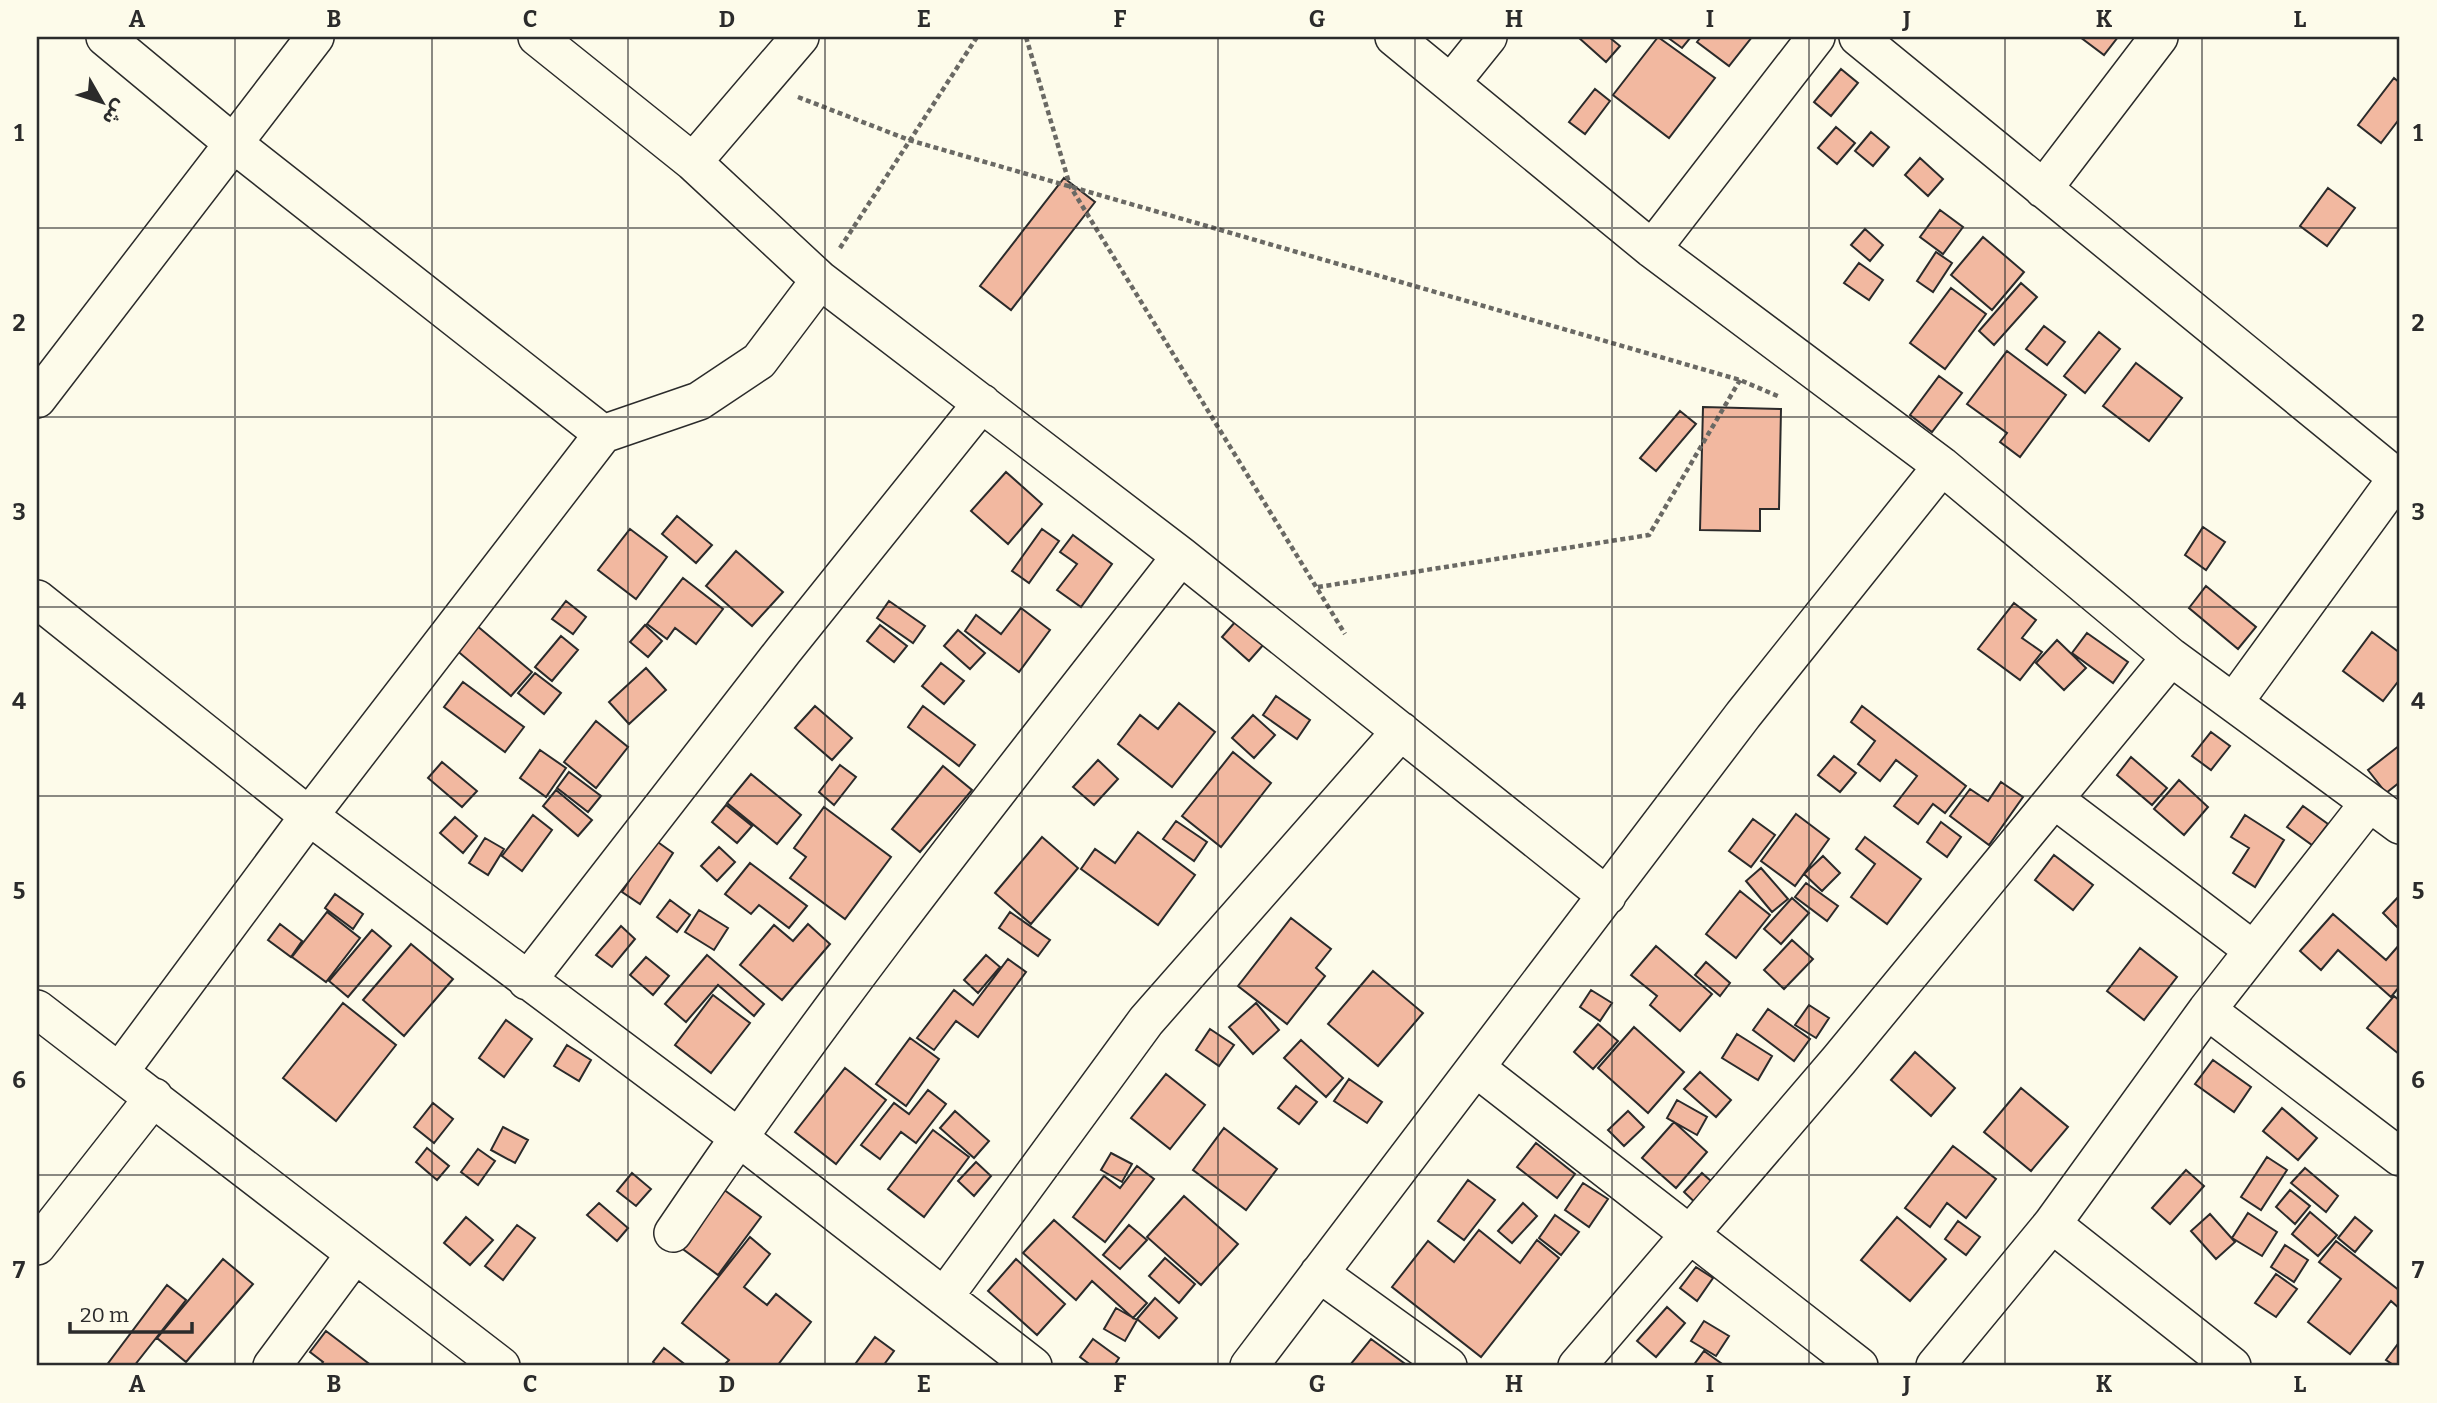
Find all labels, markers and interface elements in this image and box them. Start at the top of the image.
text: A [129,5,146,33]
text: B [327,5,341,33]
text: C [523,5,537,33]
text: D [719,5,735,33]
text: E [917,5,931,33]
text: F [1114,5,1127,33]
text: G [1309,5,1326,33]
text: H [1505,5,1523,33]
text: I [1706,5,1714,33]
text: J [1901,5,1911,33]
text: K [2096,5,2113,33]
text: L [2294,5,2307,33]
north arrow [66,66,136,136]
text: ش [98,95,132,130]
text: 1 [14,119,24,147]
text: 1 [2413,119,2423,147]
text: 2 [13,309,26,337]
text: 2 [2412,309,2425,337]
text: 3 [12,498,26,526]
text: 3 [2411,498,2425,526]
text: 4 [12,687,26,715]
text: 4 [2411,687,2425,715]
text: 5 [13,877,25,905]
text: 5 [2412,877,2424,905]
text: 6 [12,1066,26,1094]
text: 6 [2411,1066,2425,1094]
text: 7 [13,1256,26,1284]
text: 7 [2412,1256,2425,1284]
scale bar [70,1291,192,1335]
text: 20 m [80,1302,129,1328]
text: A [129,1370,146,1398]
text: B [327,1370,341,1398]
text: C [523,1370,537,1398]
text: D [719,1370,735,1398]
text: E [917,1370,931,1398]
text: F [1114,1370,1127,1398]
text: G [1309,1370,1326,1398]
text: H [1505,1370,1523,1398]
text: I [1706,1370,1714,1398]
text: J [1901,1370,1911,1398]
text: K [2096,1370,2113,1398]
text: L [2294,1370,2307,1398]

